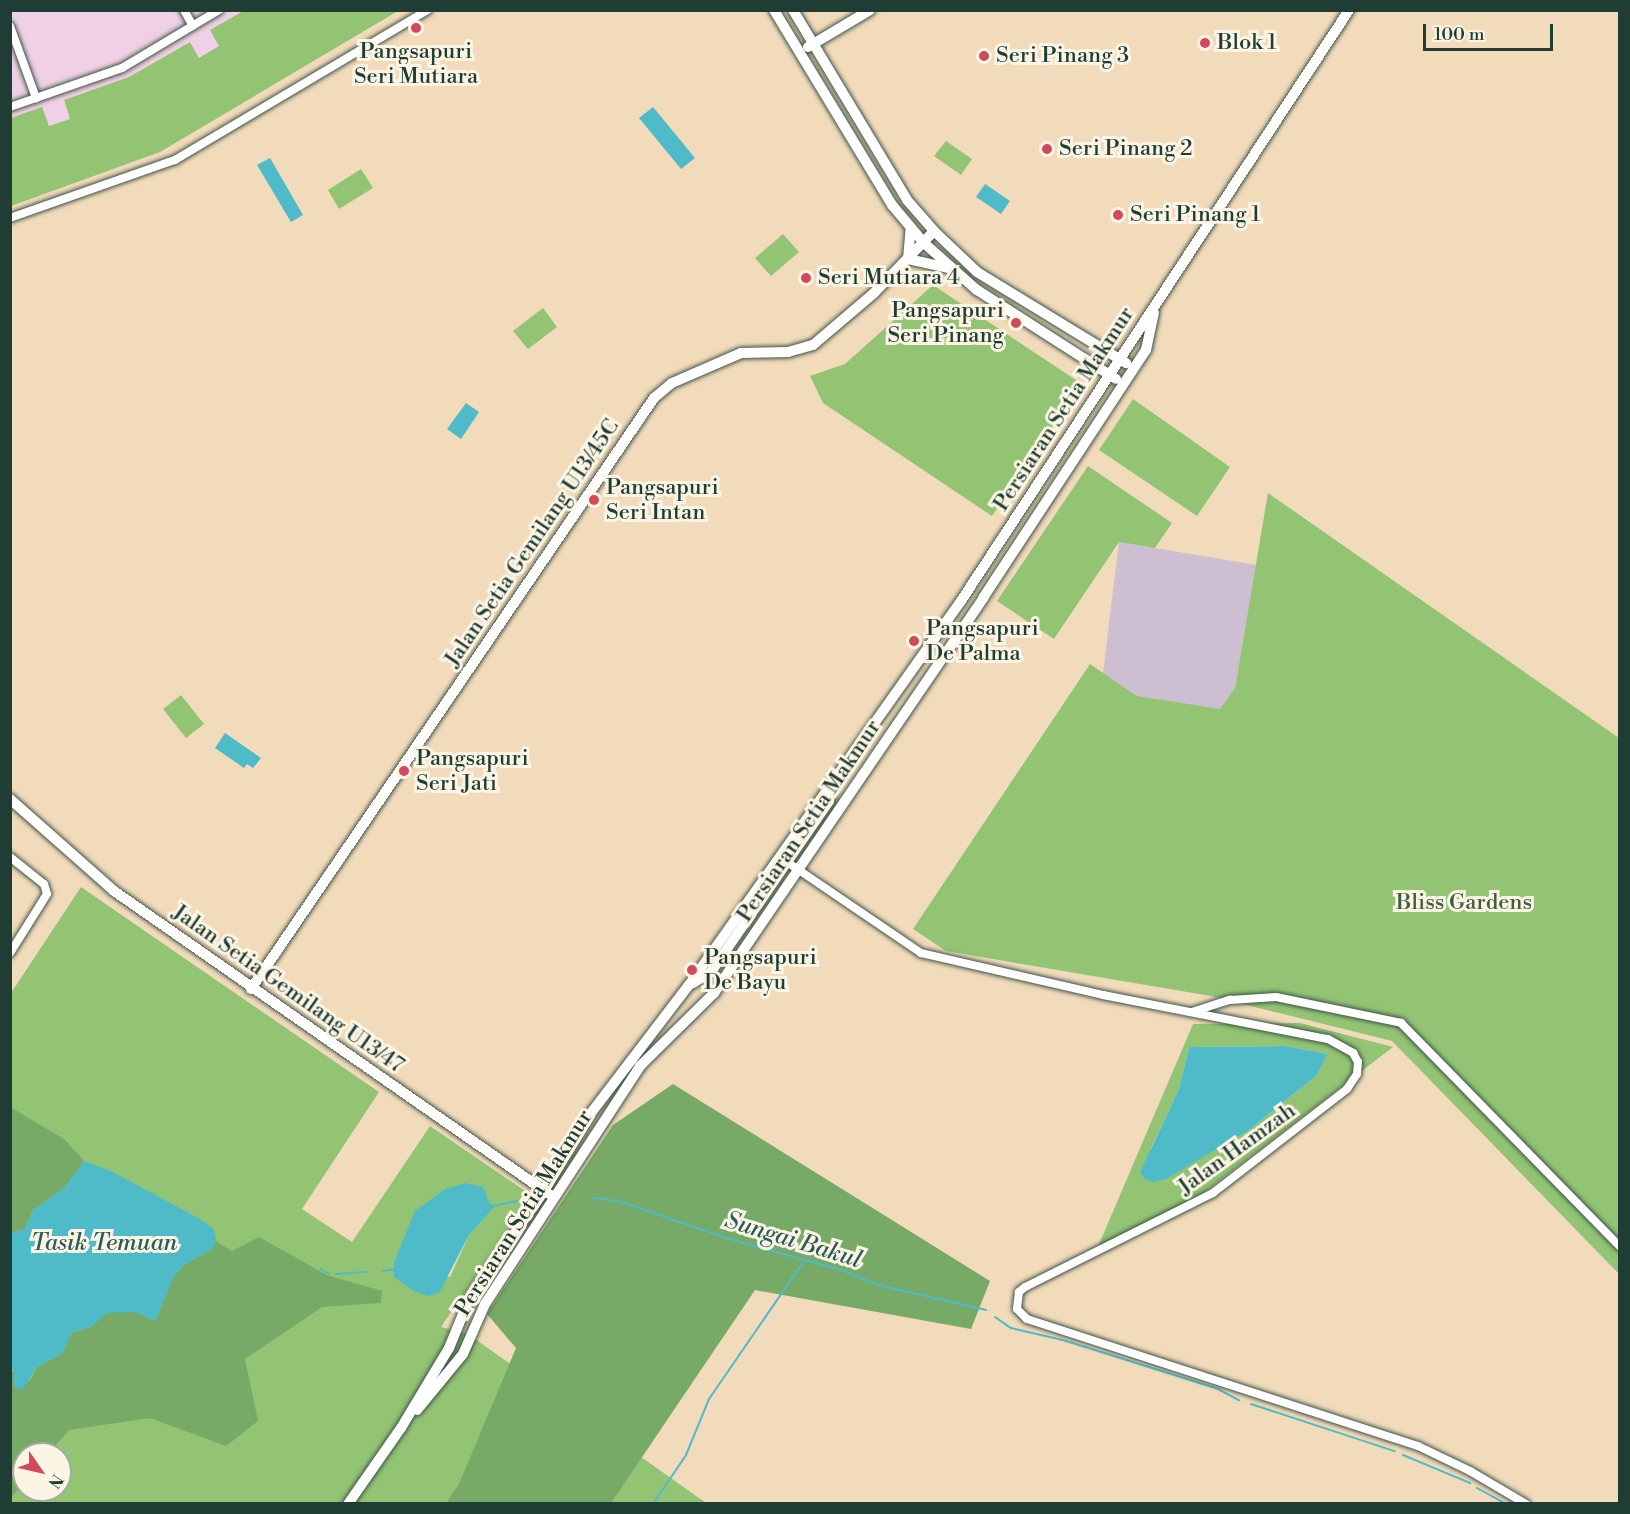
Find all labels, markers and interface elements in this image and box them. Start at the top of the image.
scale bar [1426,12,1556,50]
marker: Pangsapuri Seri Mutiara [409,21,423,35]
text: 100 m [1434,23,1485,46]
place label: Blok 1 [1217,30,1277,56]
marker: Blok 1 [1198,36,1212,50]
place label: Pangsapuri Seri Mutiara [354,38,478,90]
place label: Seri Pinang 3 [996,43,1129,69]
marker: Seri Pinang 3 [977,49,991,63]
place label: Seri Pinang 2 [1059,136,1193,162]
marker: Seri Pinang 2 [1040,142,1054,156]
place label: Seri Pinang 1 [1130,202,1261,228]
marker: Seri Pinang 1 [1111,208,1125,222]
place label: Seri Mutiara 4 [818,265,960,291]
marker: Seri Mutiara 4 [799,271,813,285]
place label: Pangsapuri Seri Pinang [887,297,1004,348]
street label: Persiaran Setia Makmur [988,302,1140,516]
marker: Pangsapuri Seri Pinang [1009,316,1023,330]
street label: Jalan Setia Gemilang U13/45C [439,414,625,672]
place label: Pangsapuri Seri Intan [606,474,719,526]
marker: Pangsapuri Seri Intan [587,493,601,507]
place label: Pangsapuri De Palma [926,615,1039,666]
marker: Pangsapuri De Palma [907,634,921,648]
street label: Persiaran Setia Makmur [731,715,887,927]
place label: Pangsapuri Seri Jati [416,745,529,796]
marker: Pangsapuri Seri Jati [397,764,411,778]
park label: Bliss Gardens [1396,890,1532,916]
street label: Jalan Setia Gemilang U13/47 [167,899,409,1079]
place label: Pangsapuri De Bayu [704,944,817,996]
marker: Pangsapuri De Bayu [685,963,699,977]
street label: Jalan Hamzah [1173,1098,1301,1200]
street label: Persiaran Setia Makmur [450,1105,598,1321]
water label: Sungai Bakul [721,1207,865,1275]
water label: Tasik Temuan [31,1230,177,1258]
north arrow [12,1442,72,1502]
text: N [43,1470,67,1492]

